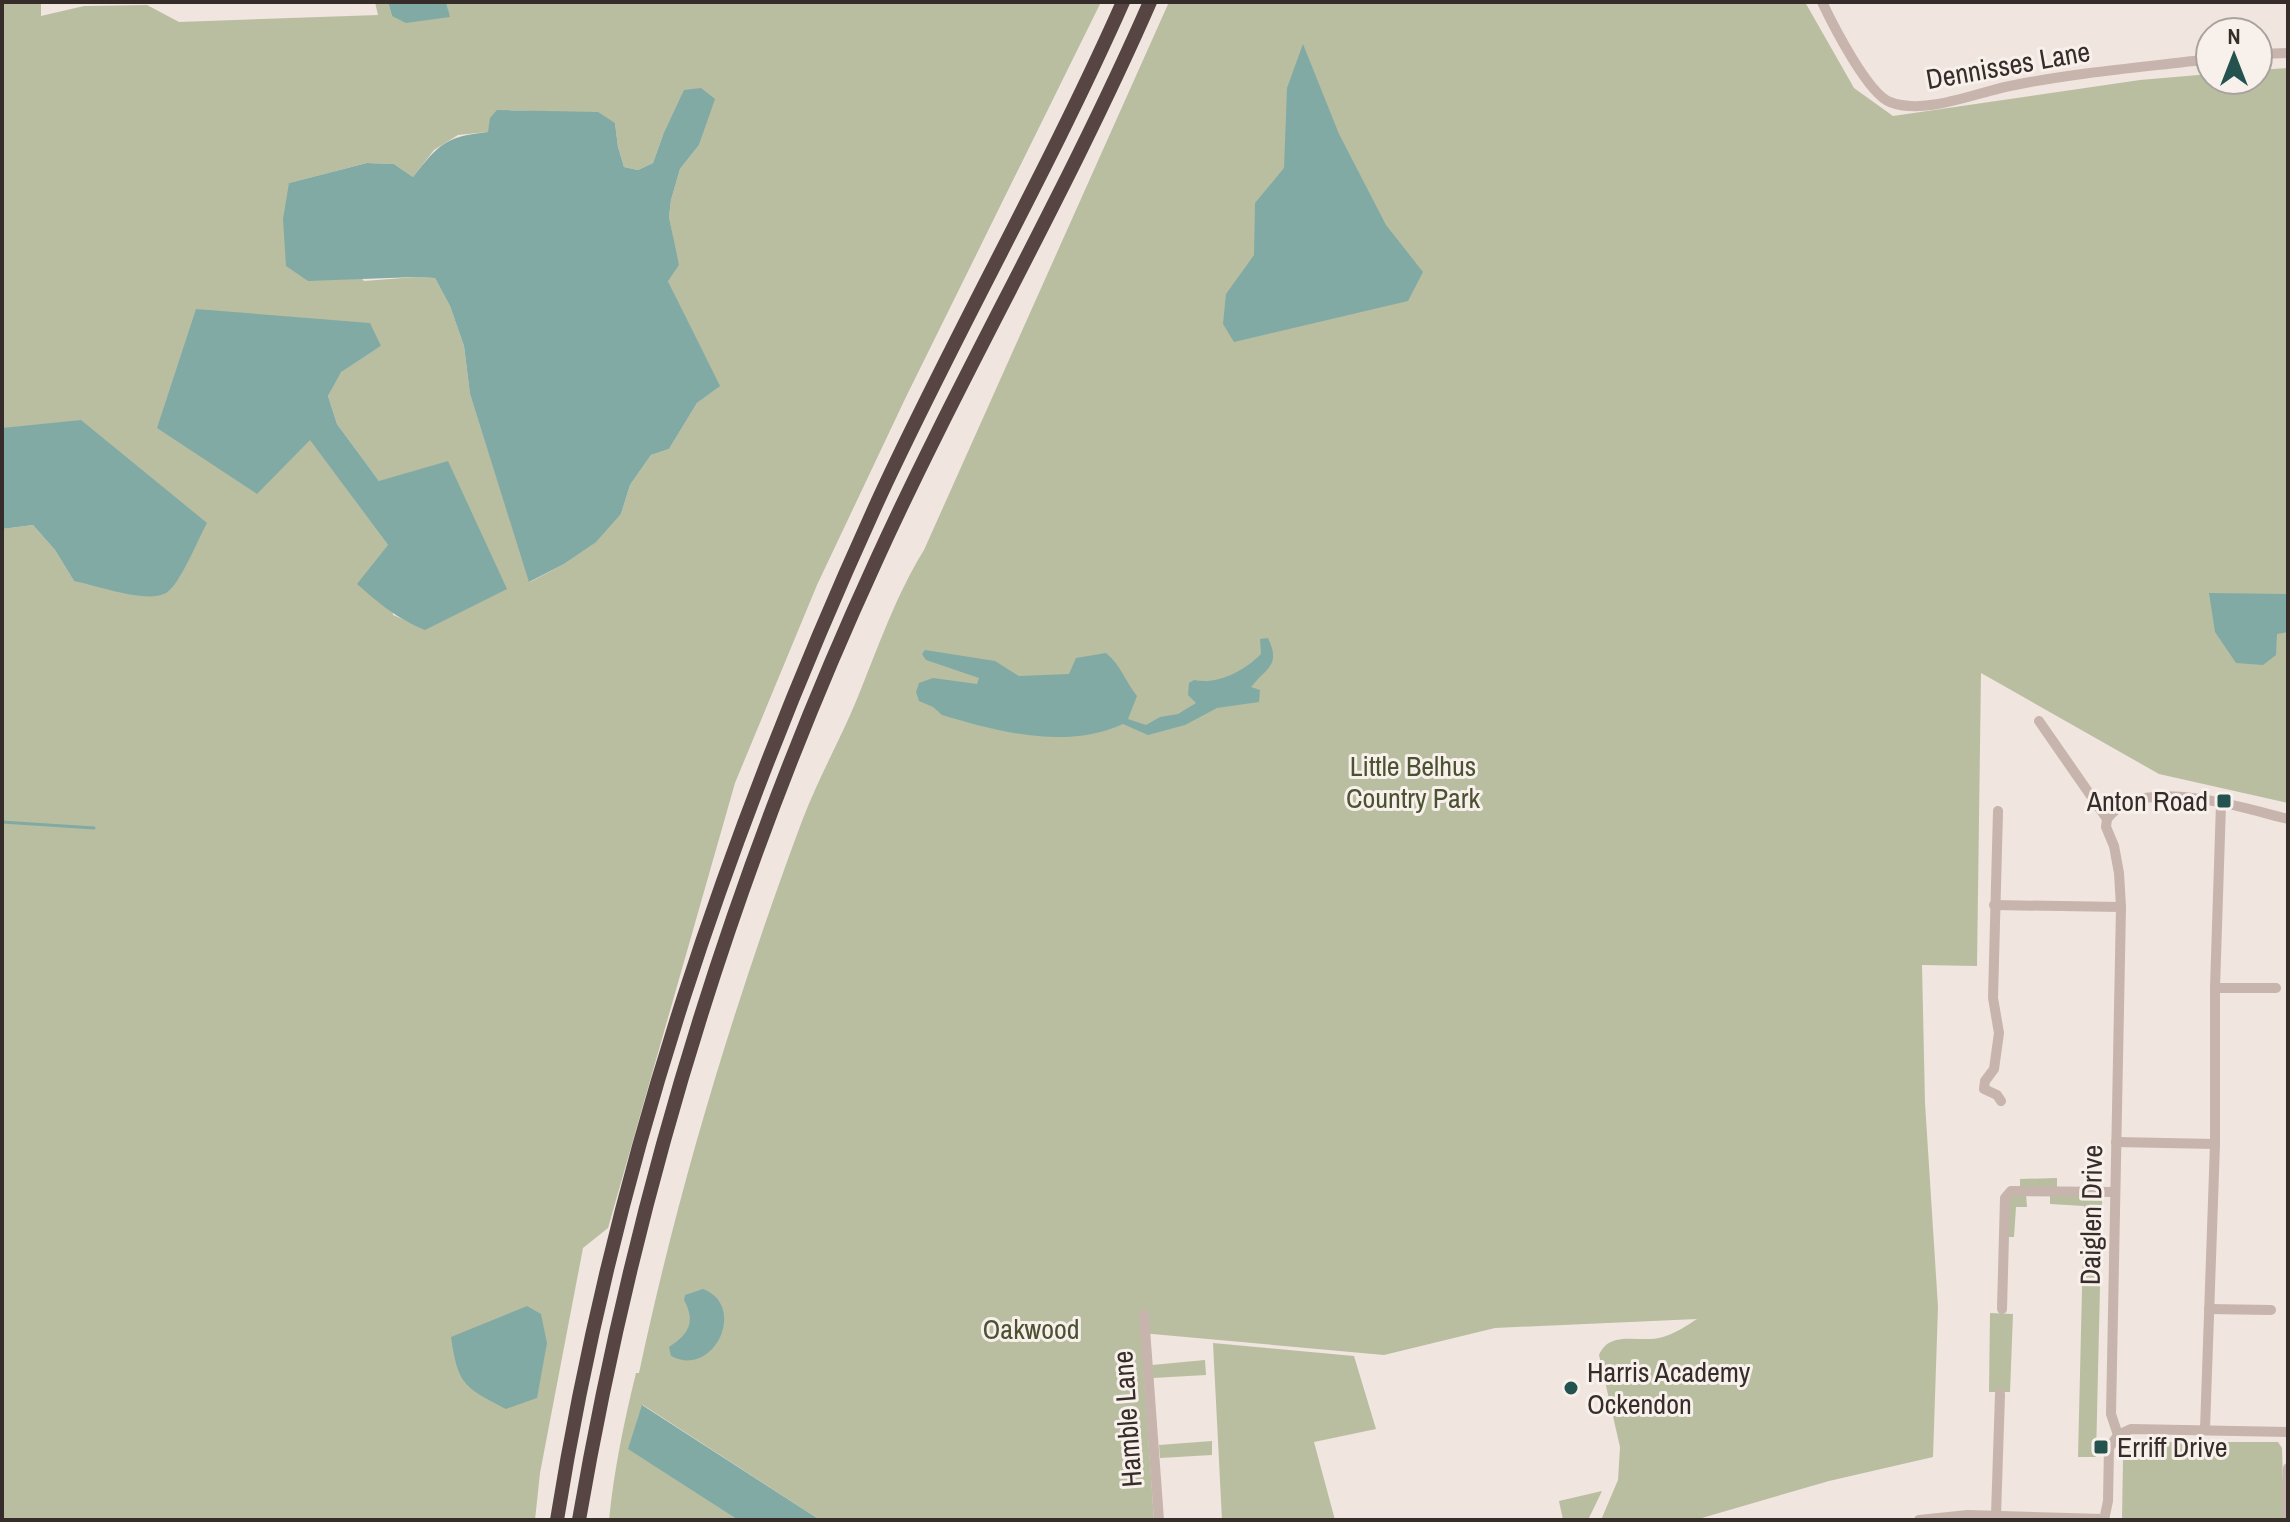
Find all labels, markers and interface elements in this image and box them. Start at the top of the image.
north arrow [2194,16,2274,96]
text: N [2227,21,2241,51]
street label: Dennisses Lane [1923,32,2093,98]
park label: Little Belhus Country Park [1346,747,1481,817]
place label: Anton Road [2086,782,2208,820]
marker: Anton Road [2215,792,2233,810]
street label: Daiglen Drive [2071,1144,2111,1286]
park label: Oakwood [983,1310,1080,1348]
street label: Hamble Lane [1103,1350,1151,1488]
place label: Harris Academy Ockendon [1587,1353,1751,1423]
marker: Harris Academy Ockendon [1562,1379,1580,1397]
place label: Erriff Drive [2117,1428,2228,1466]
marker: Erriff Drive [2092,1438,2110,1456]

